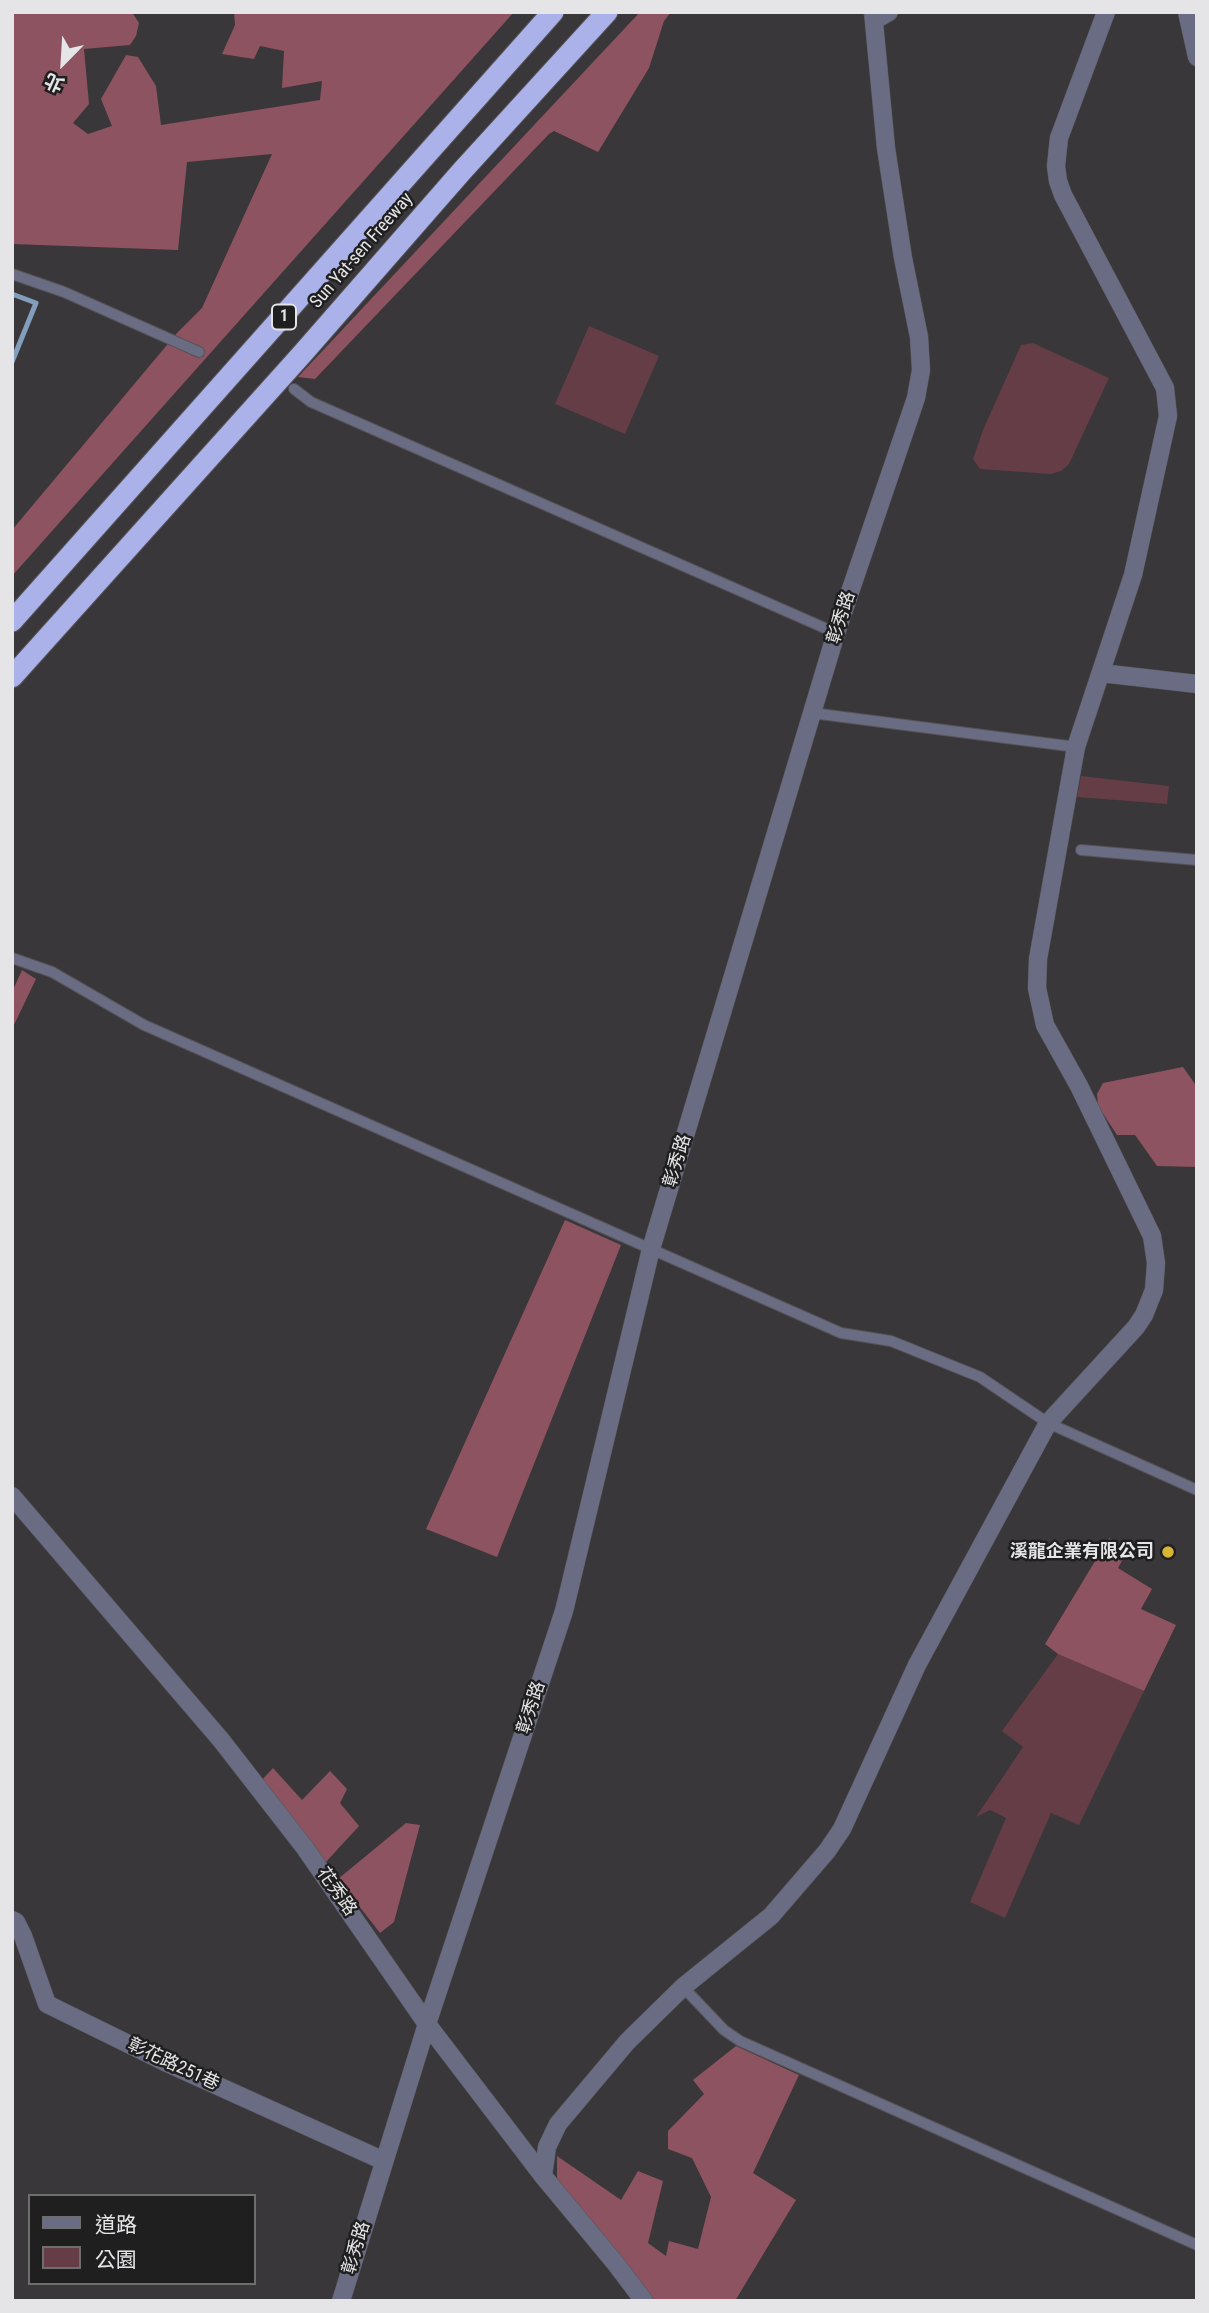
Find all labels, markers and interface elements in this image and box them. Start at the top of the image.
north arrow [28,28,98,98]
text: 北 [41,68,68,97]
street label: Sun Yat-sen Freeway [306,189,418,313]
road number: 1 [272,304,296,330]
street label: 彰秀路 [823,589,861,647]
street label: 彰秀路 [660,1132,696,1190]
place label: 溪龍企業有限公司 [1010,1541,1154,1563]
marker: 溪龍企業有限公司 [1160,1544,1176,1560]
street label: 彰秀路 [513,1679,551,1737]
street label: 花秀路 [312,1864,360,1920]
street label: 彰花路251巷 [124,2034,222,2096]
legend [28,2194,256,2285]
text: 道路 [95,2213,137,2237]
street label: 彰秀路 [339,2219,375,2277]
text: 公園 [95,2248,137,2272]

